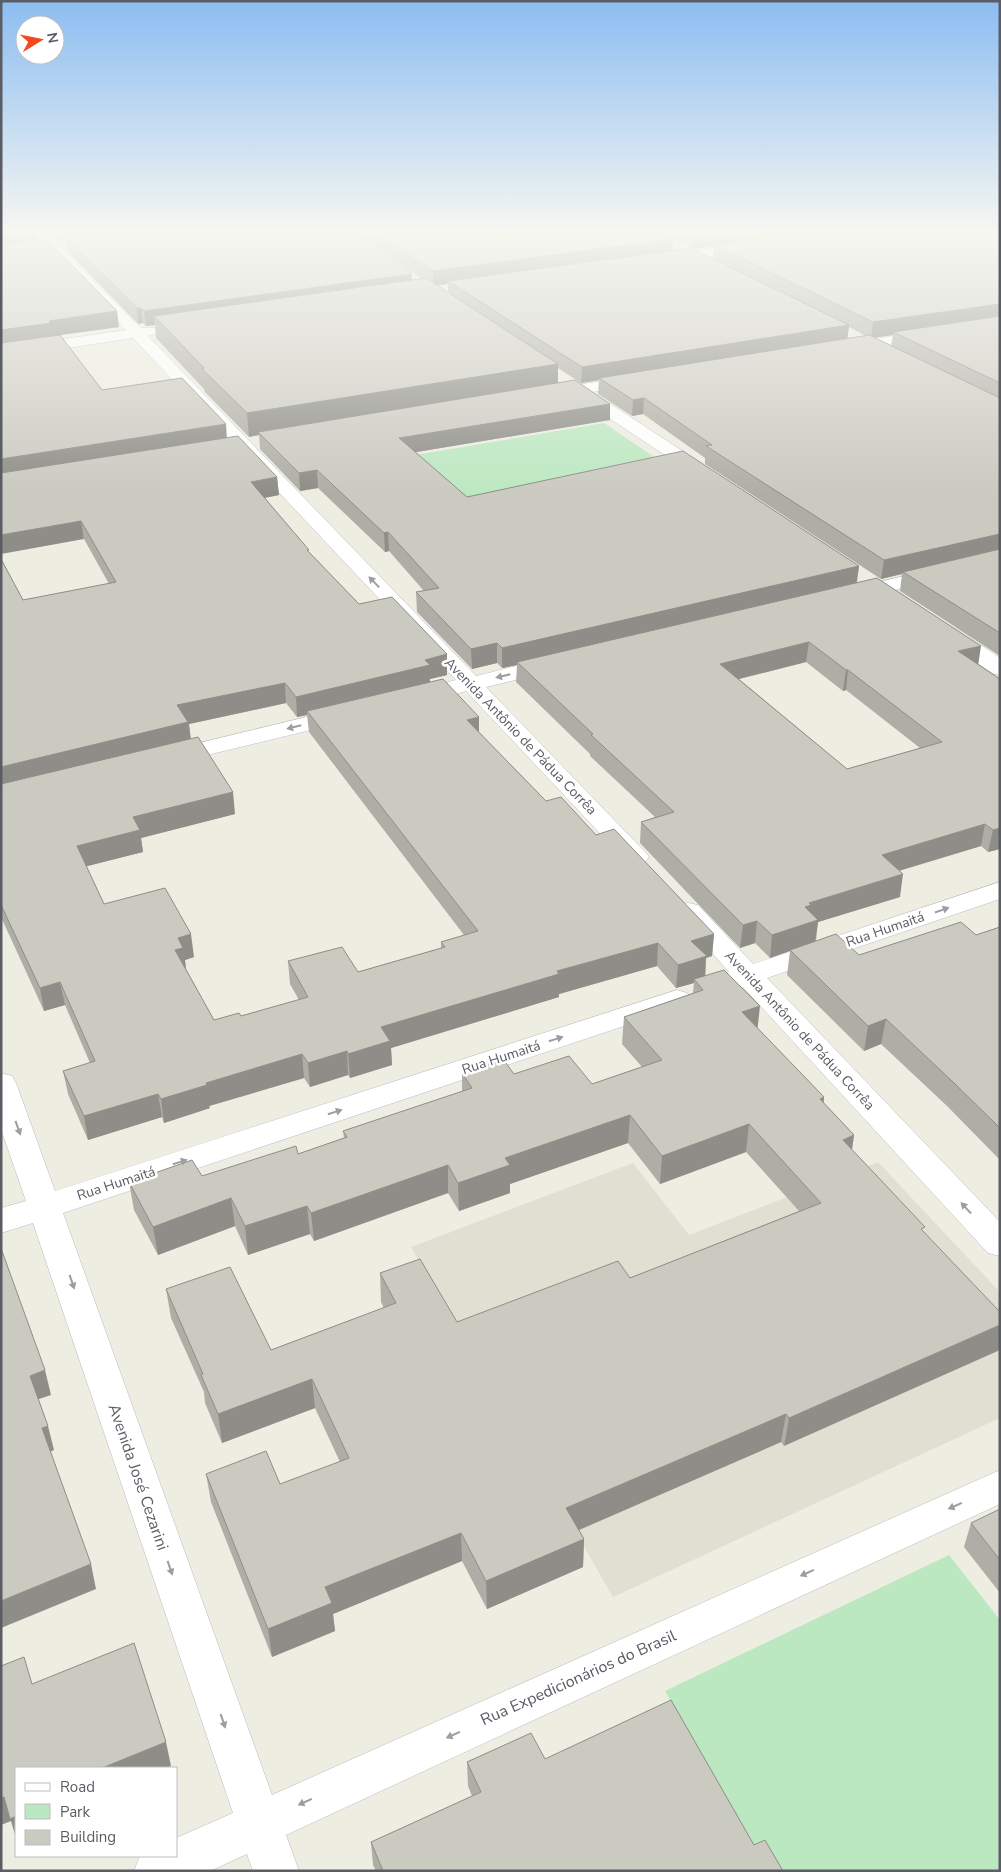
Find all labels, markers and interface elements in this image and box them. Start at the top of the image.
north arrow [15,15,65,65]
text: N [42,31,63,45]
one-way arrow [368,576,380,588]
street label: Avenida Antônio de Pádua Corrêa [440,654,601,819]
one-way arrow [495,672,510,680]
one-way arrow [287,723,302,731]
one-way arrow [935,906,950,914]
street label: Rua Humaitá [843,907,927,952]
street label: Avenida Antônio de Pádua Corrêa [720,946,879,1114]
one-way arrow [548,1035,563,1042]
street label: Rua Humaitá [459,1036,543,1079]
one-way arrow [328,1107,343,1115]
one-way arrow [15,1121,22,1136]
one-way arrow [173,1158,188,1166]
street label: Rua Humaitá [74,1162,158,1205]
one-way arrow [960,1203,972,1215]
one-way arrow [68,1274,76,1289]
street label: Avenida José Cezarini [103,1401,173,1554]
one-way arrow [948,1502,962,1510]
one-way arrow [166,1561,174,1576]
one-way arrow [800,1569,815,1577]
street label: Rua Expedicionários do Brasil [477,1625,680,1731]
one-way arrow [220,1714,227,1729]
one-way arrow [445,1730,460,1739]
legend [15,1767,178,1857]
text: Road [60,1777,95,1797]
one-way arrow [298,1798,312,1806]
text: Park [60,1802,90,1822]
text: Building [60,1827,116,1847]

